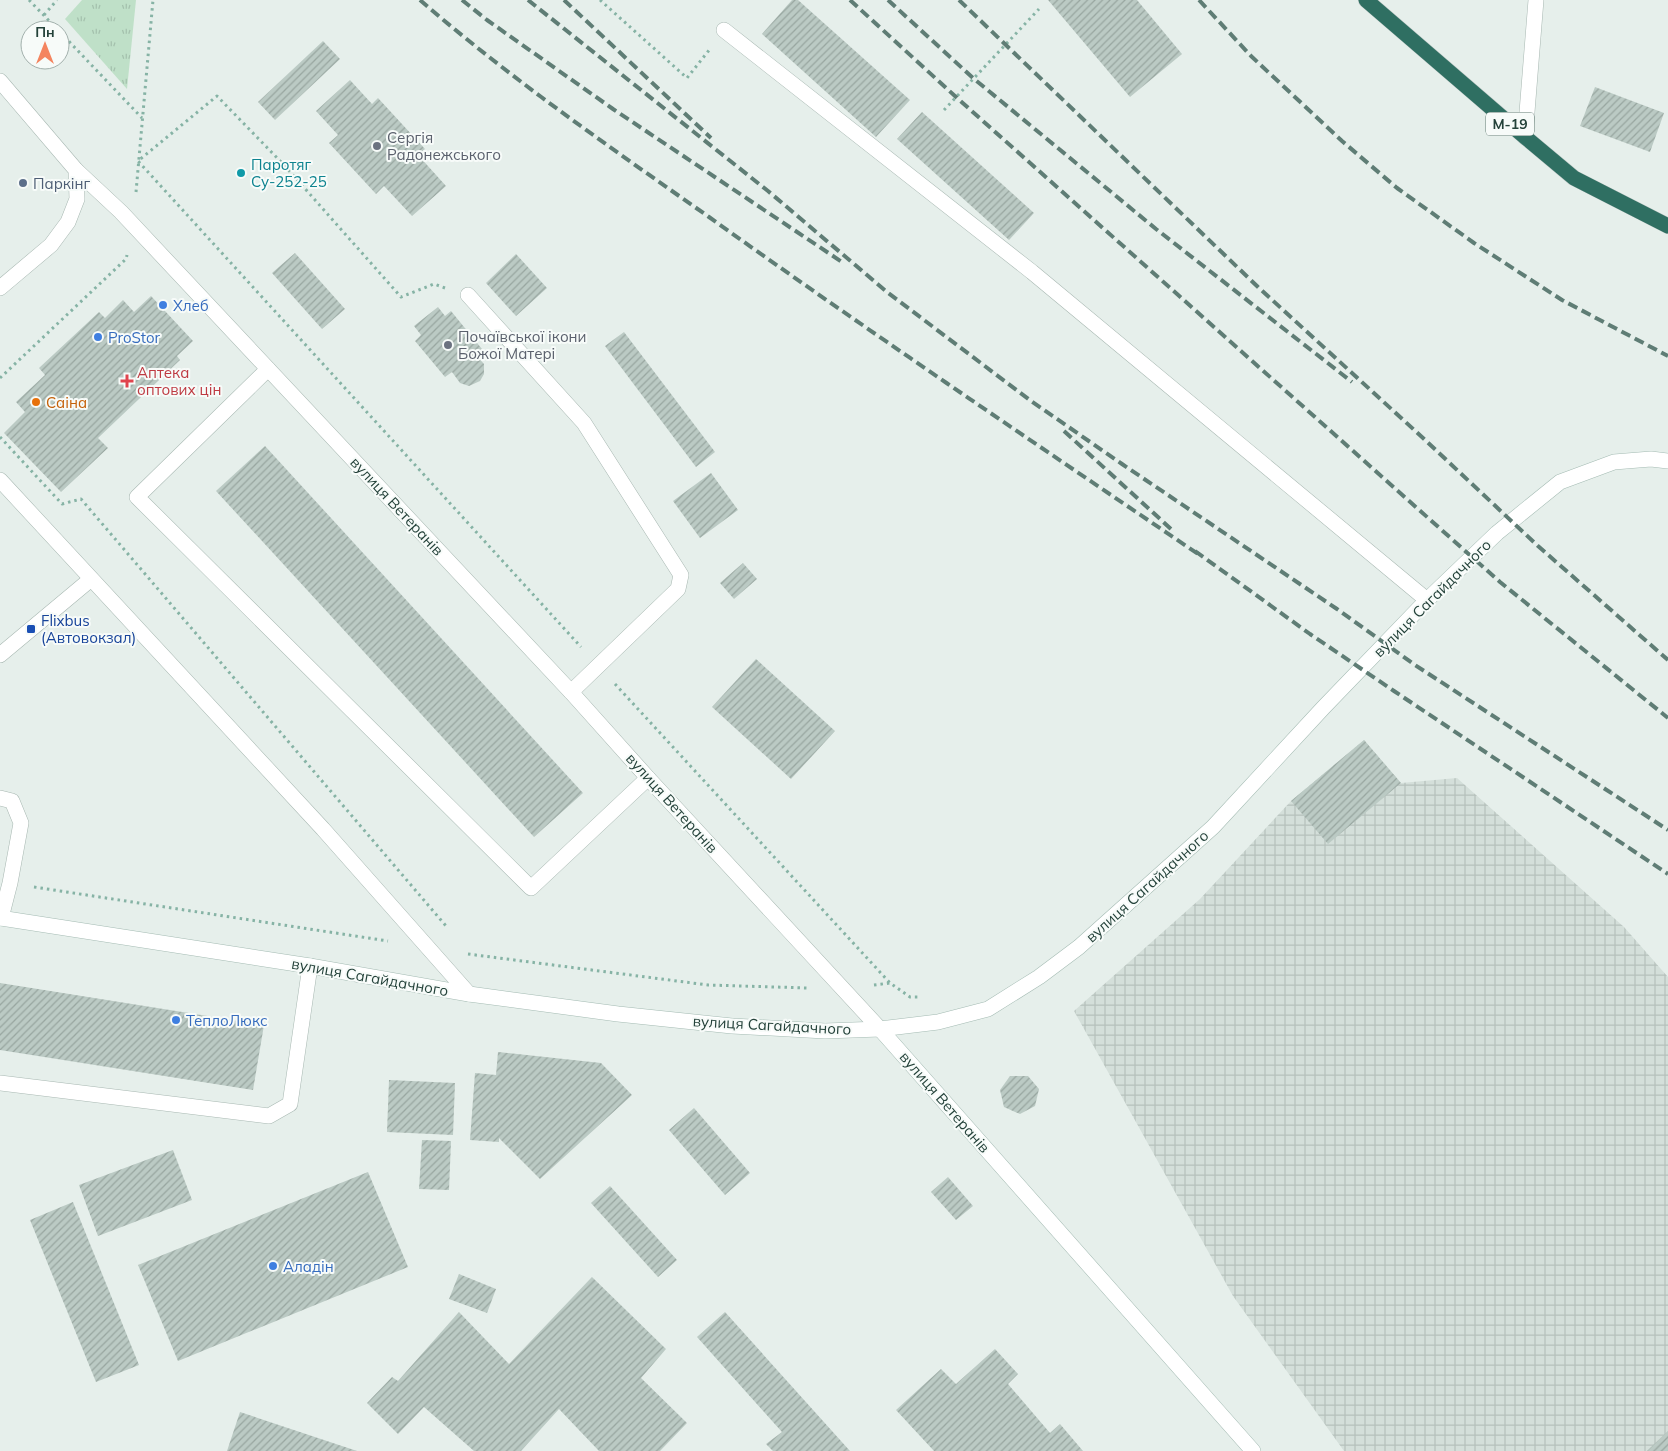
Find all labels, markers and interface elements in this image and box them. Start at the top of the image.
north arrow [20,20,70,70]
text: Пн [35,23,55,41]
road number: М-19 [1486,112,1534,136]
place label: Сергія Радонежського [387,128,501,164]
marker: Сергія Радонежського [371,140,383,152]
place label: Паротяг Су-252-25 [251,155,327,191]
marker: Паротяг Су-252-25 [235,167,247,179]
place label: Паркінг [33,174,91,193]
marker: Паркінг [17,177,29,189]
place label: Хлеб [173,296,209,315]
marker: Хлеб [157,299,169,311]
place label: Почаївської ікони Божої Матері [458,327,587,363]
place label: ProStor [108,328,161,347]
marker: ProStor [92,331,104,343]
marker: Почаївської ікони Божої Матері [442,339,454,351]
place label: Аптека оптових цін [137,363,221,399]
marker: Аптека оптових цін [121,375,133,387]
place label: Саіна [46,393,87,412]
marker: Саіна [30,396,42,408]
street label: вулиця Ветеранів [346,453,448,559]
street label: вулиця Сагайдачного [1369,535,1495,661]
place label: Flixbus (Автовокзал) [41,611,136,647]
marker: Flixbus (Автовокзал) [25,623,37,635]
street label: вулиця Ветеранів [622,749,722,857]
street label: вулиця Сагайдачного [1082,826,1212,946]
street label: вулиця Сагайдачного [290,954,450,1000]
place label: ТеплоЛюкс [186,1011,268,1030]
street label: вулиця Сагайдачного [692,1011,852,1039]
marker: ТеплоЛюкс [170,1014,182,1026]
street label: вулиця Ветеранів [896,1047,994,1157]
place label: Аладін [283,1257,334,1276]
marker: Аладін [267,1260,279,1272]

